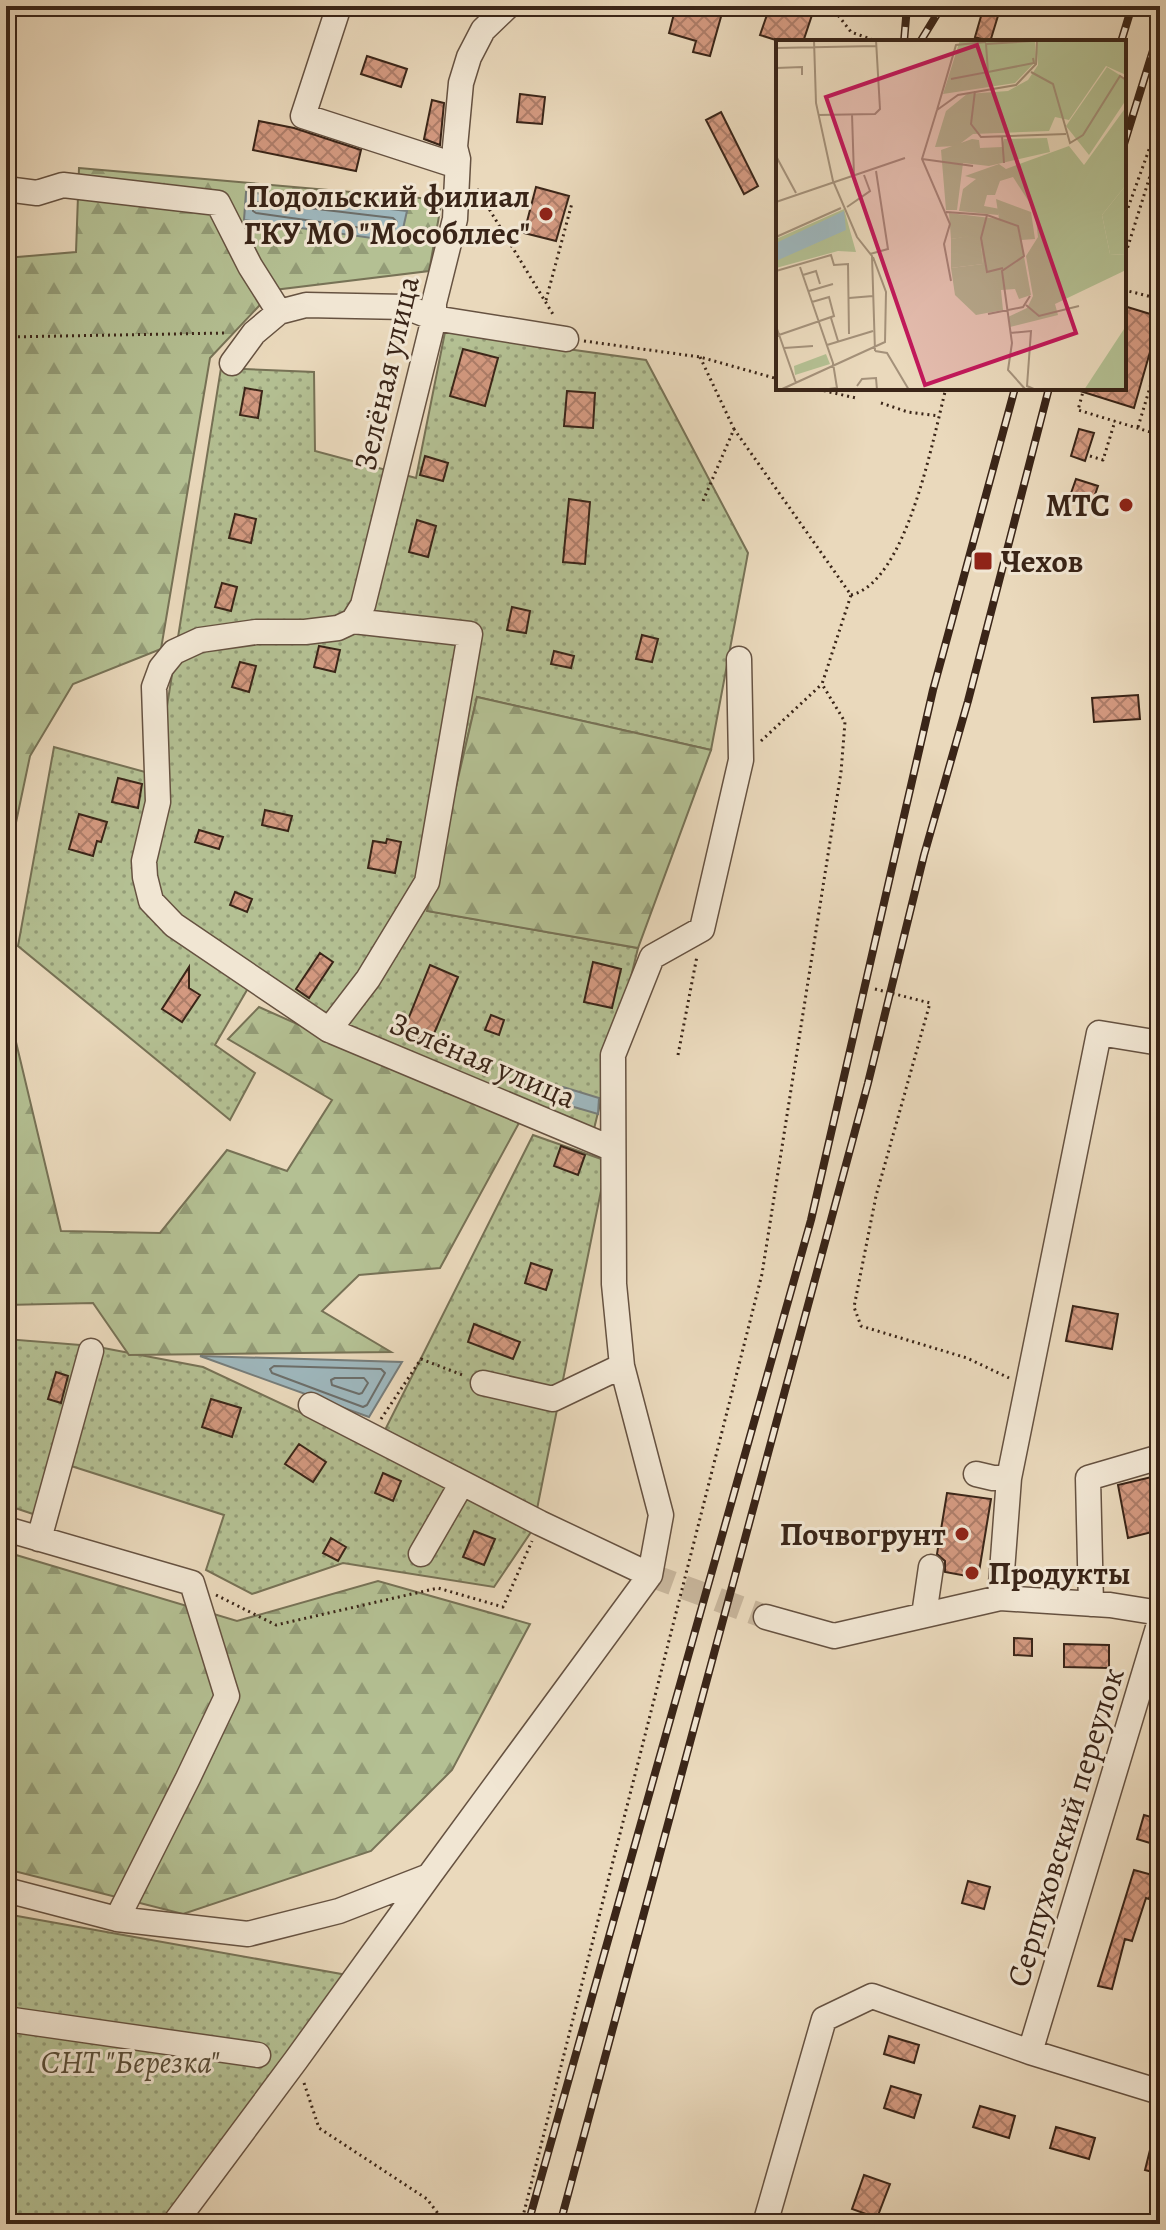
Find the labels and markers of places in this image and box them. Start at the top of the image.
place label: Подольский филиал ГКУ МО "Мособллес" [243,174,530,255]
marker: Подольский филиал ГКУ МО "Мособллес" [537,205,555,223]
place label: МТС [1046,483,1110,527]
marker: МТС [1117,496,1135,514]
place label: Чехов [1001,539,1083,583]
marker: Чехов [972,550,994,572]
place label: Почвогрунт [780,1512,946,1556]
marker: Почвогрунт [953,1525,971,1543]
place label: Продукты [988,1551,1131,1595]
marker: Продукты [963,1564,981,1582]

